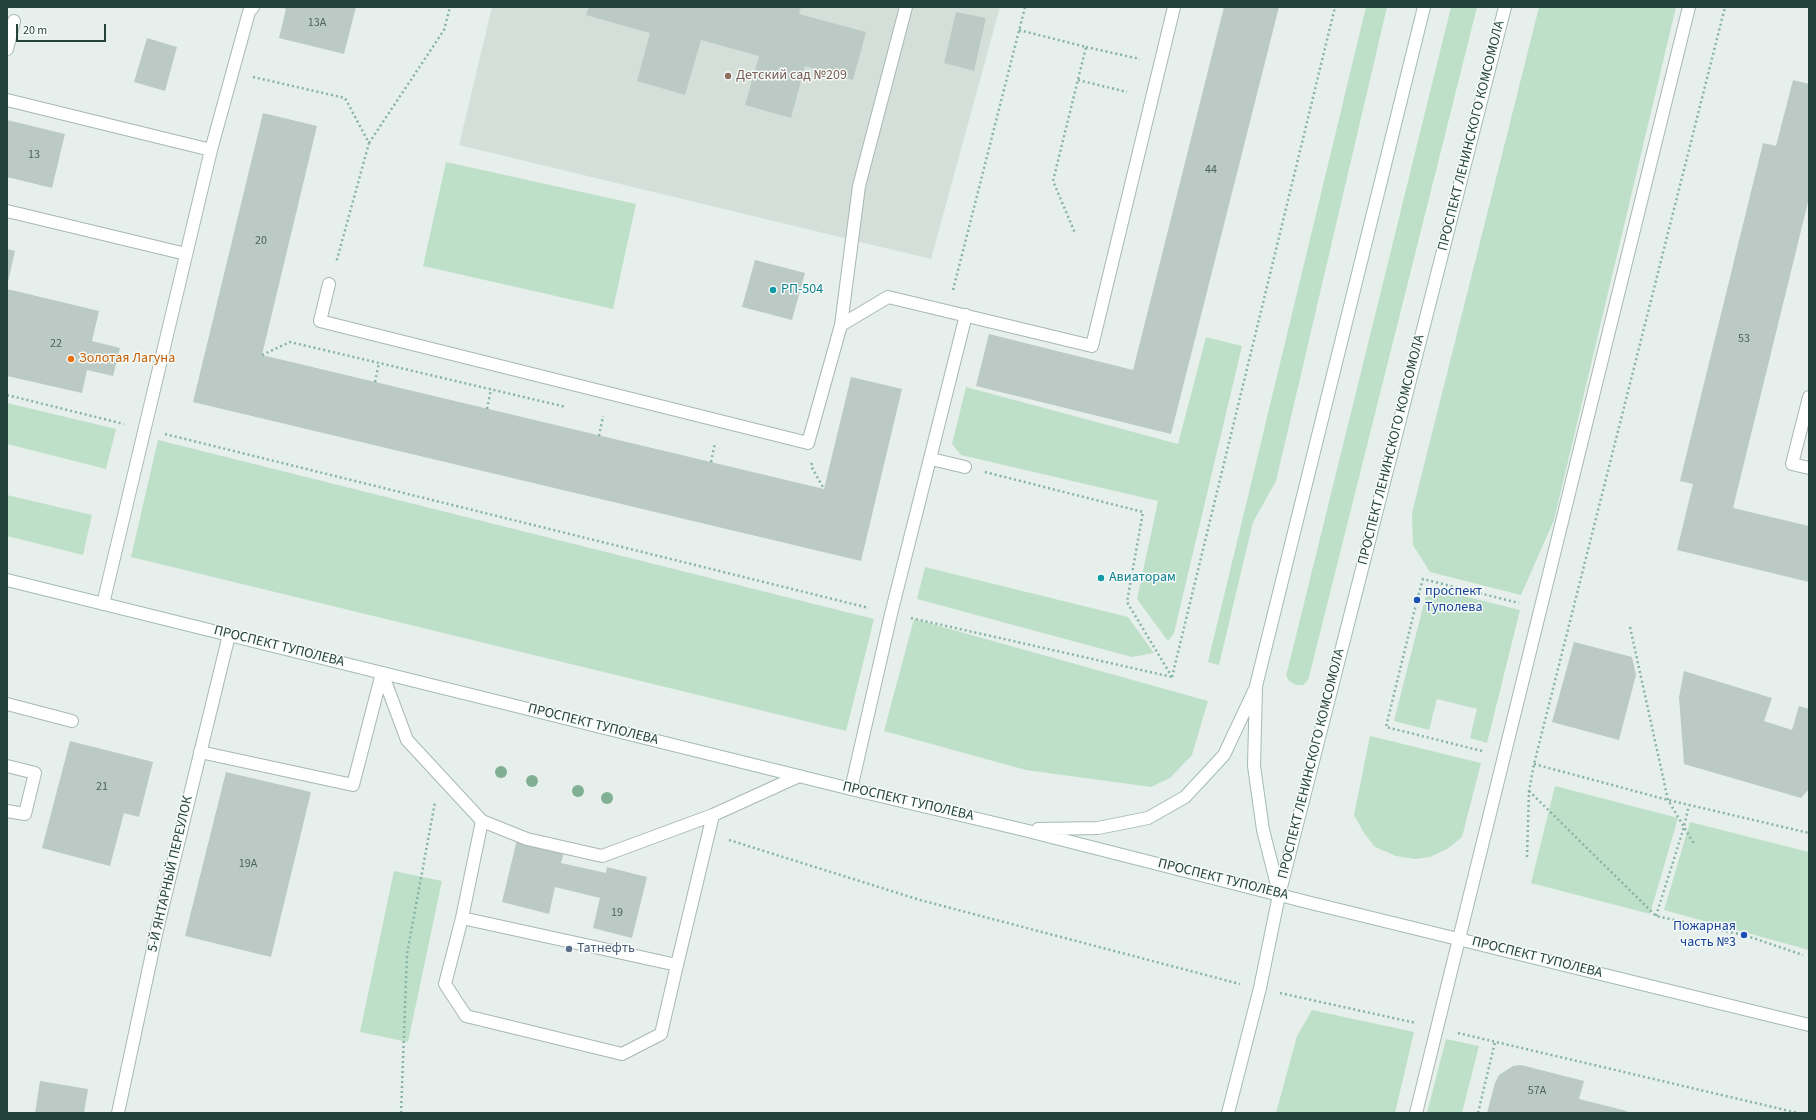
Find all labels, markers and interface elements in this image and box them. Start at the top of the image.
scale bar [18,16,108,42]
house number: 13А [308,16,326,30]
street label: ПРОСПЕКТ ЛЕНИНСКОГО КОМСОМОЛА [1435,19,1509,253]
text: 20 m [23,22,47,39]
place label: Детский сад №209 [736,68,847,84]
marker: Детский сад №209 [723,71,733,81]
house number: 13 [28,148,40,162]
house number: 44 [1205,163,1217,177]
house number: 20 [255,234,267,248]
place label: РП-504 [781,282,823,298]
marker: РП-504 [768,285,778,295]
house number: 53 [1738,332,1750,346]
street label: ПРОСПЕКТ ЛЕНИНСКОГО КОМСОМОЛА [1355,333,1429,567]
house number: 22 [50,337,62,351]
place label: Золотая Лагуна [79,351,175,367]
marker: Золотая Лагуна [66,354,76,364]
place label: Авиаторам [1109,570,1176,586]
marker: Авиаторам [1096,573,1106,583]
place label: проспект Туполева [1425,584,1482,616]
marker: проспект Туполева [1412,595,1422,605]
street label: ПРОСПЕКТ ТУПОЛЕВА [212,623,346,671]
street label: ПРОСПЕКТ ЛЕНИНСКОГО КОМСОМОЛА [1275,647,1349,881]
street label: ПРОСПЕКТ ТУПОЛЕВА [526,701,660,749]
street label: ПРОСПЕКТ ТУПОЛЕВА [841,779,975,825]
house number: 21 [96,780,108,794]
street label: 5-Й ЯНТАРНЫЙ ПЕРЕУЛОК [145,794,197,954]
street label: ПРОСПЕКТ ТУПОЛЕВА [1156,856,1290,904]
house number: 19А [239,857,257,871]
house number: 19 [611,906,623,920]
place label: Пожарная часть №3 [1673,919,1736,952]
marker: Пожарная часть №3 [1739,930,1749,940]
street label: ПРОСПЕКТ ТУПОЛЕВА [1470,934,1604,982]
place label: Татнефть [577,941,635,957]
marker: Татнефть [564,944,574,954]
house number: 57А [1528,1084,1546,1098]

